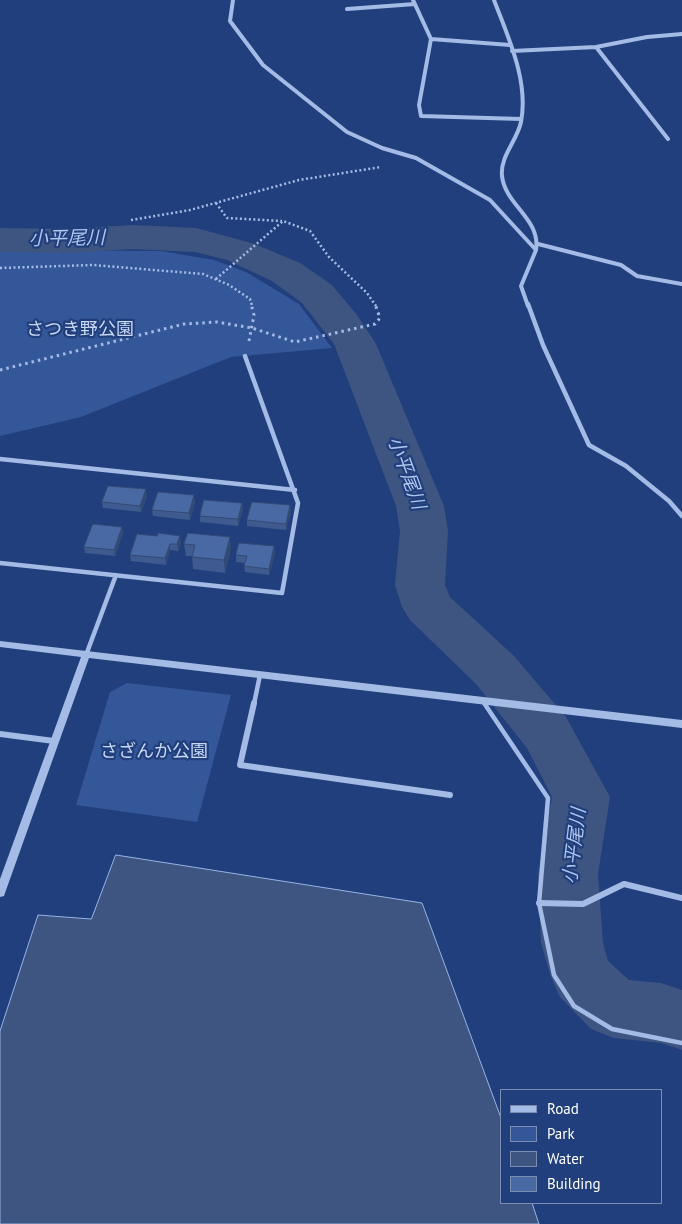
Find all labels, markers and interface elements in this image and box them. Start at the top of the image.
water label: 小平尾川 [29,227,105,251]
park label: さつき野公園 [26,319,134,341]
water label: 小平尾川 [382,433,430,513]
park label: さざんか公園 [100,741,208,763]
water label: 小平尾川 [559,807,591,885]
legend [500,1089,662,1204]
text: Road [547,1099,579,1118]
text: Park [547,1124,575,1143]
text: Water [547,1149,584,1168]
text: Building [547,1174,601,1193]

